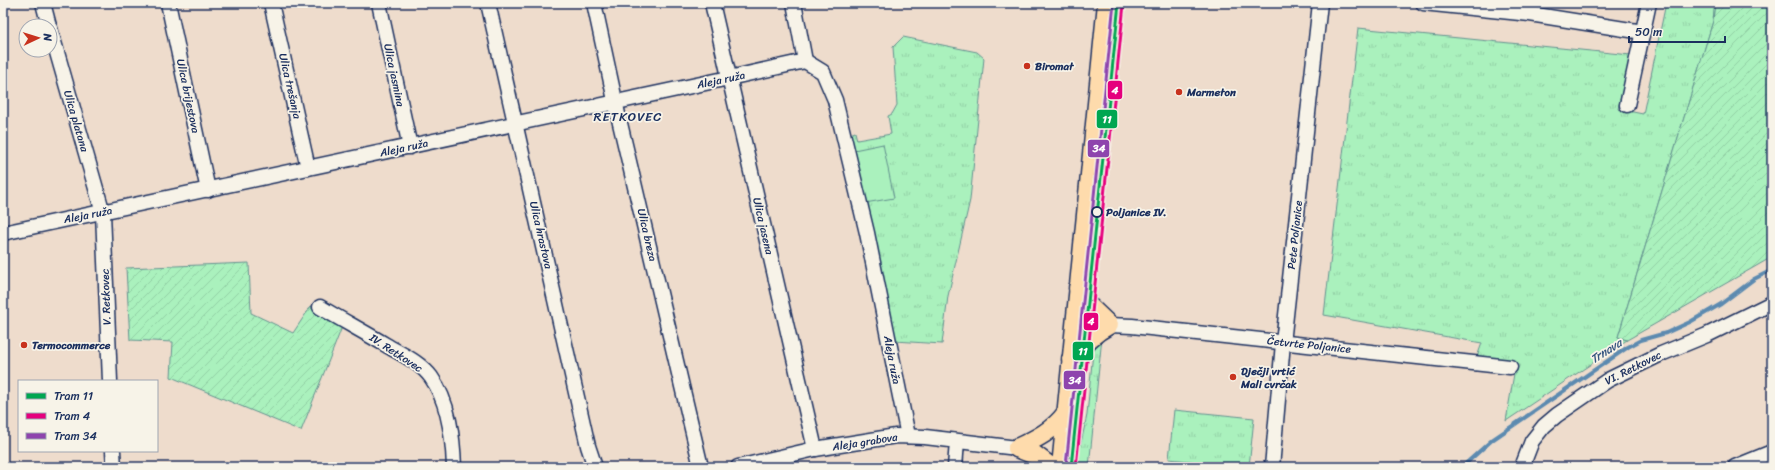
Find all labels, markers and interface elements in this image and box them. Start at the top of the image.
north arrow [18,18,58,58]
scale bar [1629,18,1725,44]
text: 50 m [1635,21,1662,43]
text: N [38,32,57,42]
street label: Ulica jasmina [378,42,410,109]
street label: Ulica trešanja [273,51,307,121]
street label: Ulica brijestova [171,57,205,135]
place label: Biromat [1035,57,1075,76]
marker: Biromat [1022,61,1032,71]
street label: Aleja ruža [694,66,747,95]
line badge: 4 [1107,80,1123,100]
text: 4 [1111,81,1119,100]
place label: Marmeton [1186,83,1236,102]
marker: Marmeton [1174,87,1184,97]
street label: Ulica platana [58,88,94,155]
district label: RETKOVEC [594,105,662,128]
line badge: 11 [1096,109,1118,129]
text: 11 [1102,110,1112,129]
street label: Aleja ruža [377,134,430,163]
line badge: 34 [1087,139,1110,158]
text: 34 [1092,139,1106,158]
street label: Ulica jasena [747,195,779,257]
street label: Ulica hrastova [524,199,558,271]
street label: Pete Poljanice [1282,199,1308,270]
street label: Aleja ruža [61,201,114,229]
place label: Poljanice IV. [1106,203,1167,222]
marker: Poljanice IV. [1091,206,1103,218]
street label: Ulica breza [632,207,662,264]
street label: V. Retkovec [96,268,116,325]
line badge: 4 [1083,312,1099,331]
text: 4 [1087,312,1095,331]
street label: IV. Retkovec [365,328,427,378]
street label: Četvrte Poljanice [1266,331,1352,359]
water label: Trnava [1585,331,1628,370]
street label: Aleja ruža [878,333,906,386]
place label: Termocommerce [32,336,111,355]
marker: Termocommerce [19,340,29,350]
line badge: 11 [1072,341,1094,361]
text: 11 [1078,342,1088,361]
street label: VI. Retkovec [1601,345,1665,390]
place label: Dječji vrtić Mali cvrčak [1240,362,1297,394]
line badge: 34 [1063,370,1086,390]
text: 34 [1068,371,1082,390]
marker: Dječji vrtić Mali cvrčak [1228,372,1238,382]
legend [18,380,158,452]
text: Tram 11 [54,385,93,407]
text: Tram 4 [54,405,91,427]
text: Tram 34 [54,425,97,447]
street label: Aleja grabova [830,427,899,457]

